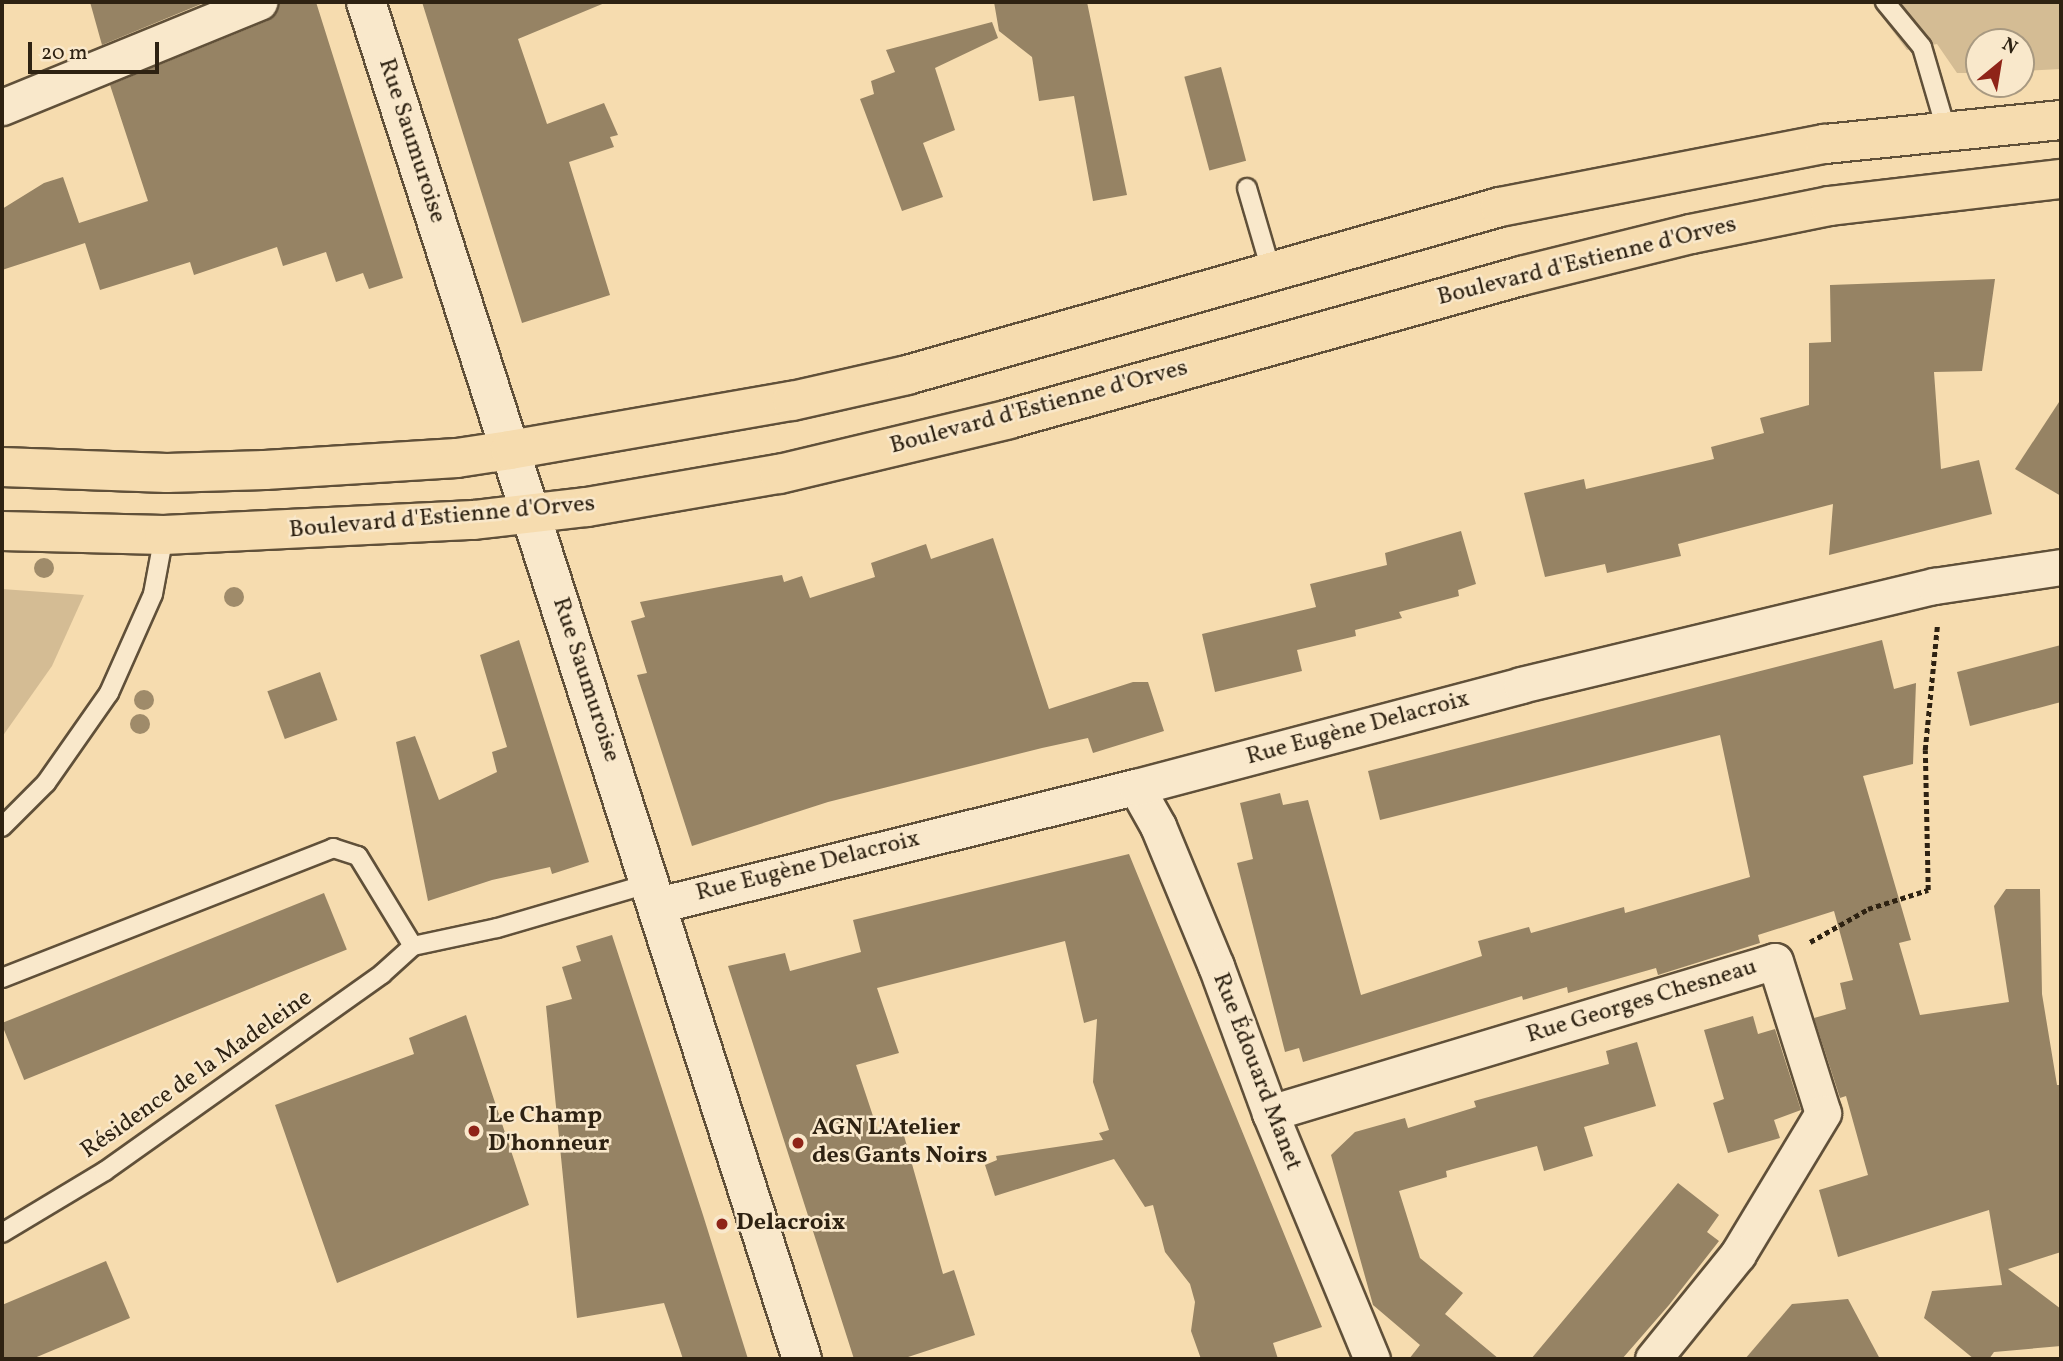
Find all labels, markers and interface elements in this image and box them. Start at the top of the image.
scale bar [32,28,163,72]
north arrow [1965,28,2035,98]
text: N [1997,32,2022,61]
text: 20 m [41,39,87,68]
street label: Rue Saumuroise [371,55,451,227]
street label: Boulevard d'Estienne d'Orves [1435,211,1739,313]
street label: Boulevard d'Estienne d'Orves [887,354,1191,462]
street label: Boulevard d'Estienne d'Orves [288,490,596,546]
street label: Rue Saumuroise [545,594,625,766]
street label: Rue Eugène Delacroix [1243,685,1473,773]
street label: Rue Eugène Delacroix [693,825,923,909]
street label: Rue Georges Chesneau [1523,953,1761,1051]
street label: Rue Édouard Manet [1205,969,1307,1175]
street label: Résidence de la Madeleine [76,984,318,1166]
place label: Le Champ D'honneur [488,1103,609,1159]
place label: AGN L'Atelier des Gants Noirs [812,1115,988,1171]
marker: Le Champ D'honneur [466,1123,482,1139]
marker: AGN L'Atelier des Gants Noirs [790,1135,806,1151]
place label: Delacroix [736,1210,845,1238]
marker: Delacroix [714,1216,730,1232]

